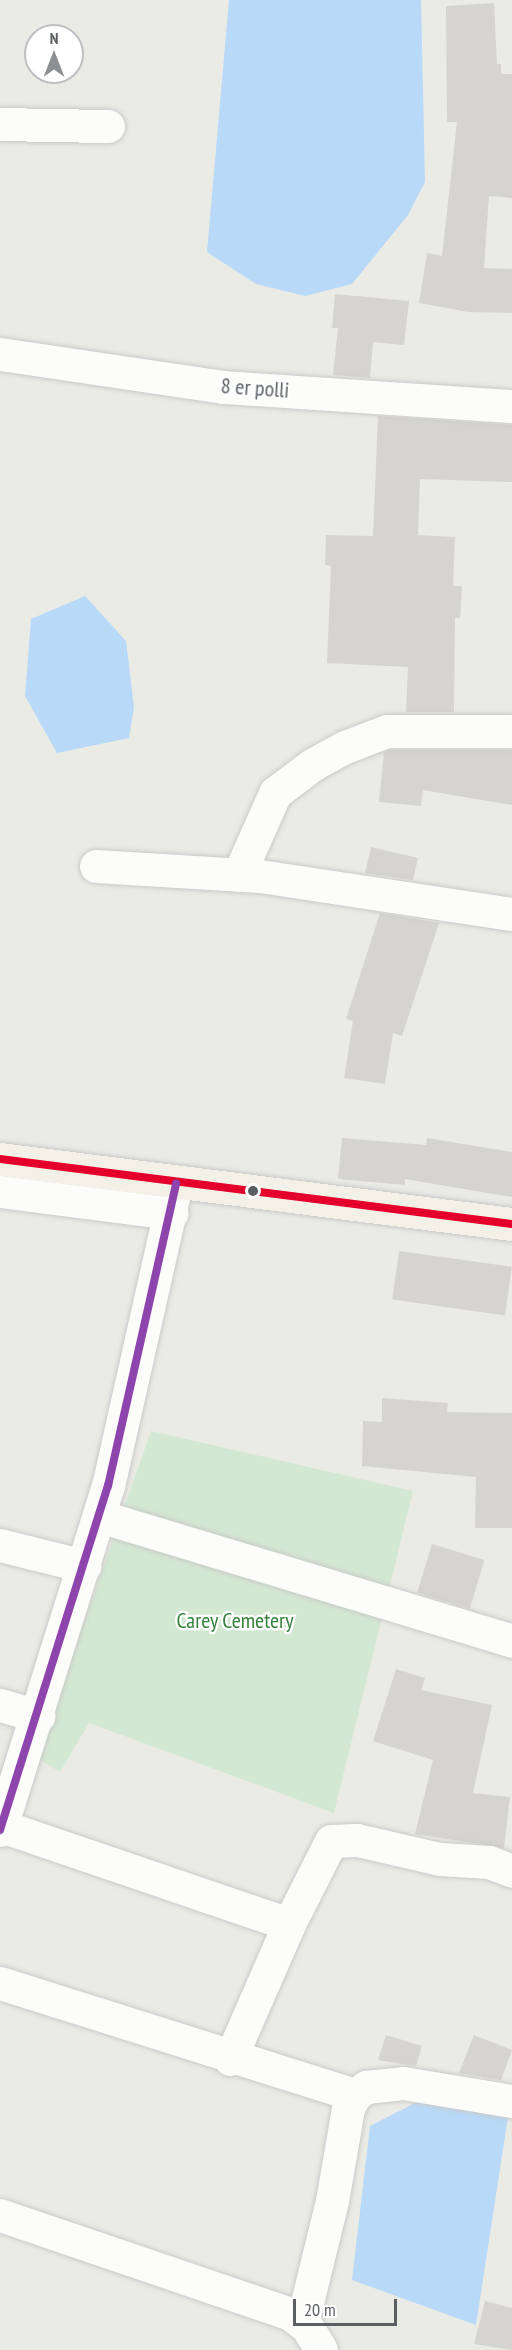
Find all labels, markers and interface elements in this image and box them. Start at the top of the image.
north arrow [24,24,84,84]
text: N [50,28,58,48]
street label: 8 er polli [220,372,290,404]
unlabelled marker [247,1185,259,1197]
park label: Carey Cemetery [176,1608,294,1634]
scale bar [296,2287,400,2325]
text: 20 m [304,2298,336,2321]

